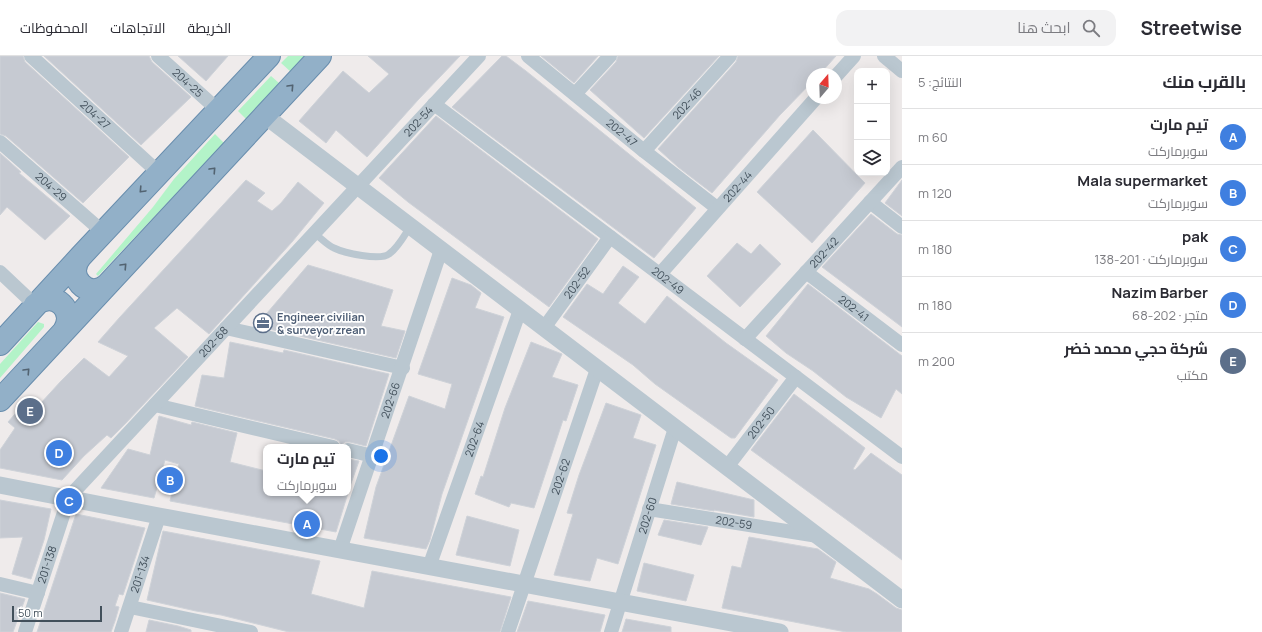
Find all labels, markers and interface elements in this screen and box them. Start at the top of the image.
search box [836,10,1116,46]
text: Streetwise [1140,15,1242,41]
text: ابحث هنا [1017,17,1070,38]
icon: search [1080,17,1102,39]
text: المحفوظات [20,18,88,37]
text: الاتجاهات [110,18,166,37]
text: الخريطة [188,18,231,37]
street label: 204-25 [169,65,207,100]
north arrow [806,68,842,104]
map controls [854,68,890,176]
button: + [854,68,890,104]
text: بالقرب منك [1162,70,1246,93]
text: النتائج: 5 [918,73,962,91]
one-way arrow [286,84,293,92]
street label: 202-46 [669,84,705,122]
street label: 204-27 [77,97,114,132]
street label: 202-54 [400,102,436,140]
button: − [854,104,890,140]
text: تيم مارت [1150,114,1208,135]
street label: 202-47 [603,115,641,149]
text: 60 m [918,128,948,146]
text: A [1229,128,1237,146]
button: layers [854,140,890,176]
text: سوبرماركت [1148,142,1208,160]
one-way arrow [208,167,216,175]
street label: 202-44 [719,167,755,205]
street label: 204-29 [33,168,71,204]
text: Mala supermarket [1077,170,1208,191]
text: 120 m [918,184,952,202]
text: B [1229,184,1237,202]
one-way arrow [140,185,147,193]
text: سوبرماركت [1148,194,1208,212]
text: pak [1182,226,1208,247]
street label: 202-42 [806,234,841,271]
text: 180 m [918,240,952,258]
text: C [1228,240,1238,258]
text: سوبرماركت · 201-138 [1094,250,1208,268]
one-way arrow [120,263,127,271]
street label: 202-52 [560,263,593,301]
street label: 202-49 [649,263,688,297]
text: Nazim Barber [1112,282,1208,303]
street label: 202-41 [836,291,872,324]
text: 180 m [918,296,952,314]
text: D [1228,296,1238,314]
text: متجر · 202-68 [1132,306,1208,324]
place label: Engineer civilian & surveyor zrean [277,309,365,337]
office icon: Engineer civilian & surveyor zrean [252,312,274,334]
street label: 202-68 [195,323,231,360]
text: شركة حجي محمد خضر [1064,338,1208,359]
text: 200 m [918,352,955,370]
text: E [1229,352,1237,370]
text: مكتب [1177,366,1208,384]
one-way arrow [22,368,29,376]
street label: 202-66 [377,380,403,420]
pin: E [17,396,43,426]
street label: 202-50 [743,403,778,441]
street label: 202-64 [461,419,487,459]
pin: D [46,438,72,468]
popup [263,444,351,496]
your location [371,446,391,466]
text: تيم مارت [277,448,335,469]
street label: 202-62 [547,457,573,496]
pin: B [157,465,183,495]
text: سوبرماركت [277,476,337,494]
pin: C [56,486,82,516]
street label: 202-60 [634,495,660,536]
pin: A [294,509,320,539]
street label: 202-59 [715,512,754,532]
street label: 201-138 [33,544,60,585]
street label: 201-134 [126,553,153,595]
scale bar [12,604,102,623]
text: 50 m [18,605,43,620]

